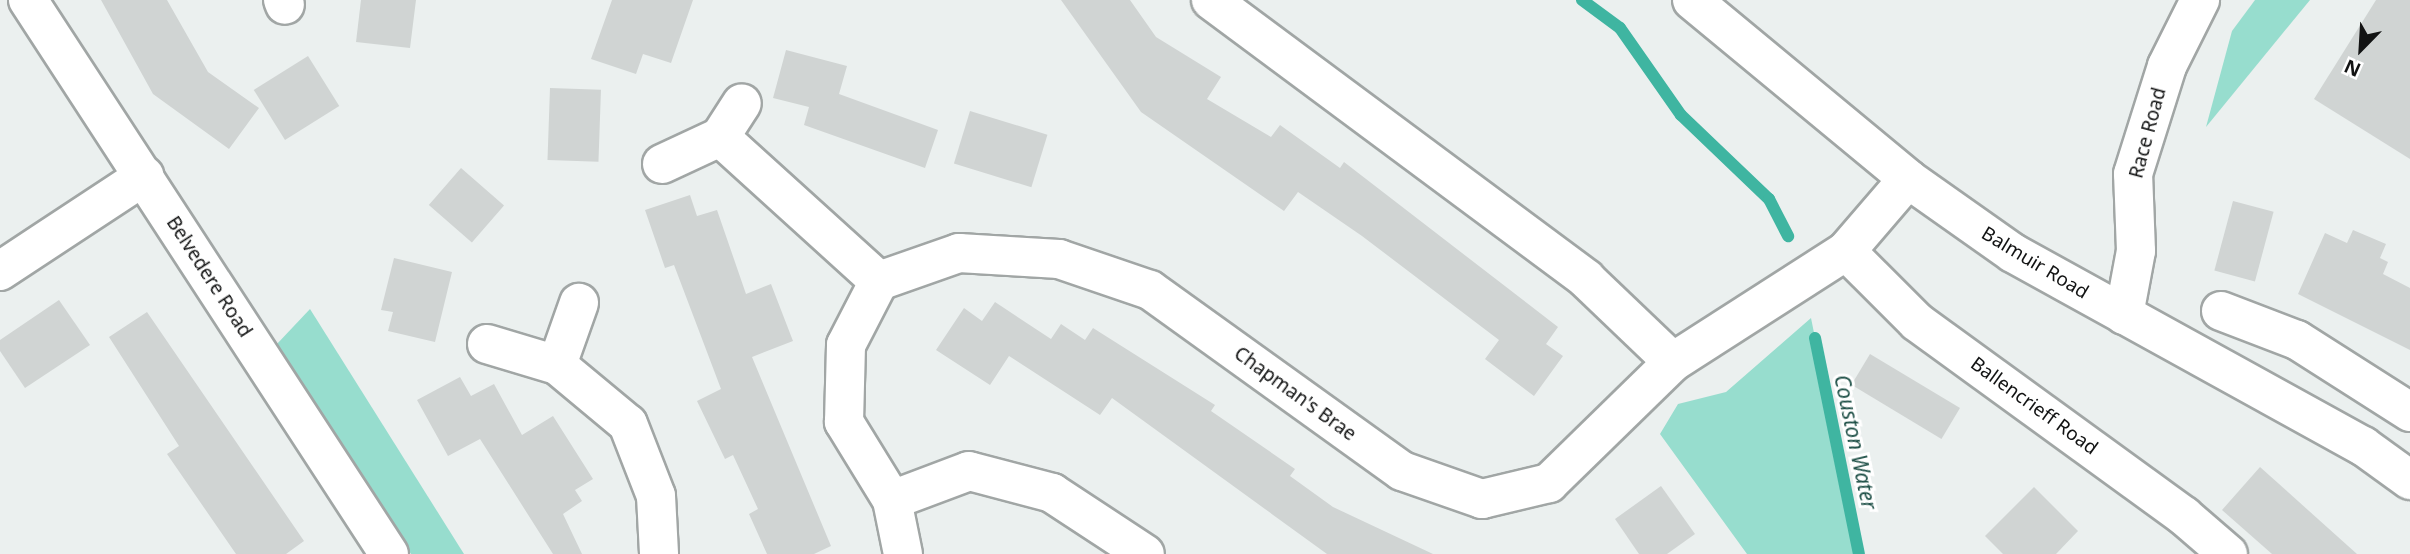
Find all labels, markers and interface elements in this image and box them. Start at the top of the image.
north arrow [2326,14,2396,84]
text: N [2340,53,2365,83]
street label: Race Road [2125,85,2171,181]
street label: Belvedere Road [161,212,257,342]
street label: Balmuir Road [1977,222,2093,304]
street label: Chapman's Brae [1230,342,1360,446]
street label: Ballencrieff Road [1966,352,2102,460]
water label: Couston Water [1829,372,1883,512]

